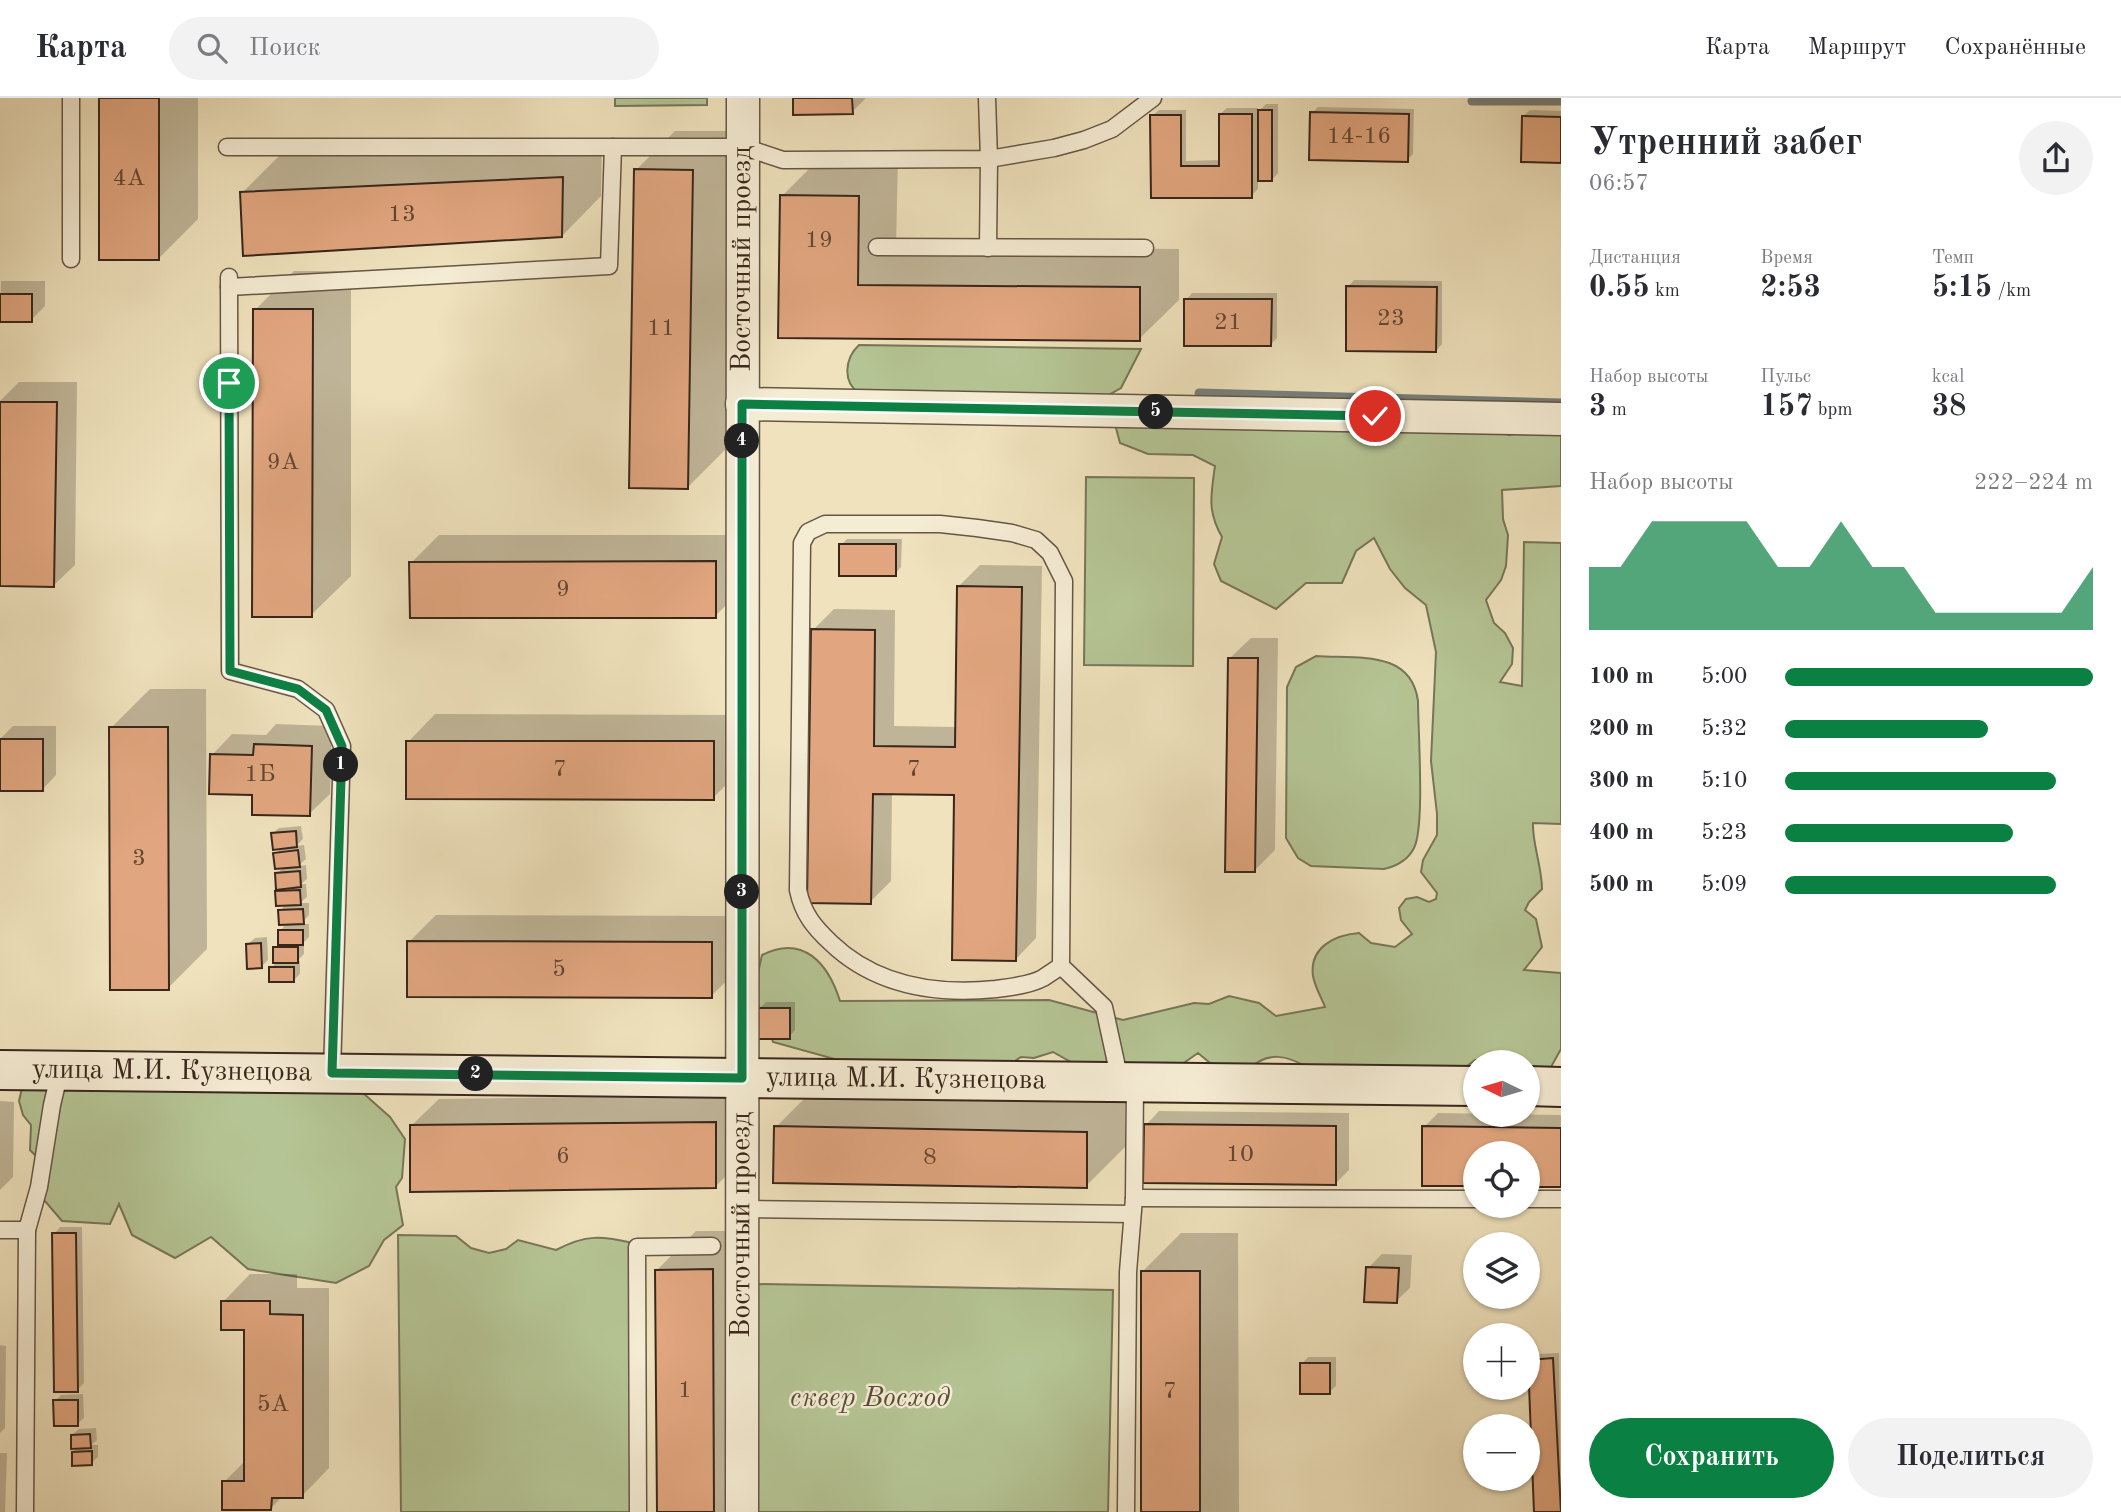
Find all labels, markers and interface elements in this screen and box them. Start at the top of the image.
search box [169,17,659,80]
icon: search [193,29,231,67]
text: Карта [35,32,127,65]
text: Поиск [249,35,321,61]
text: Карта [1705,36,1770,60]
text: Маршрут [1808,36,1906,60]
text: Сохранённые [1944,36,2086,60]
button: share [2019,121,2093,195]
house number: 14-16 [1327,125,1391,149]
text: Утренний забег [1589,125,1862,163]
street label: Восточный проезд [729,146,757,372]
house number: 4А [113,167,145,191]
text: 06:57 [1589,172,1649,195]
house number: 13 [388,203,416,227]
house number: 19 [805,229,833,253]
text: Дистанция [1589,249,1681,268]
text: Время [1760,249,1813,268]
text: Темп [1932,249,1974,268]
text: 0.55 [1589,273,1650,303]
text: 2:53 [1760,273,1821,303]
text: 5:15 [1932,273,1992,303]
text: km [1650,282,1680,301]
text: /km [1992,282,2031,301]
house number: 23 [1377,307,1405,331]
house number: 21 [1214,311,1242,335]
house number: 11 [647,317,675,341]
pin [199,353,259,413]
icon: arrive [210,364,248,402]
text: Набор высоты [1589,368,1708,387]
text: Пульс [1760,368,1811,387]
text: kcal [1932,368,1964,387]
pin [1345,386,1405,446]
text: 3 [1589,392,1606,422]
text: 157 [1760,392,1813,422]
text: 38 [1932,392,1966,422]
pin: 5 [1138,394,1174,430]
icon: check [1356,397,1394,435]
text: m [1606,401,1627,420]
text: bpm [1813,401,1853,420]
text: 5 [1150,402,1161,421]
pin: 4 [724,424,760,458]
text: 4 [736,431,747,450]
house number: 9А [267,451,299,475]
text: Набор высоты [1589,471,1733,494]
text: 222–224 m [1974,471,2093,494]
house number: 9 [556,578,570,602]
text: 100 m [1589,665,1654,688]
text: 5:00 [1701,665,1747,688]
text: 200 m [1589,717,1654,740]
text: 5:32 [1701,717,1747,740]
pin: 1 [324,748,358,782]
text: 1 [335,755,346,774]
house number: 7 [553,758,567,782]
house number: 7 [907,758,921,782]
house number: 1Б [245,763,275,787]
text: 300 m [1589,769,1654,792]
text: 5:10 [1701,769,1747,792]
text: 400 m [1589,821,1654,844]
text: 5:23 [1701,821,1747,844]
house number: 3 [132,847,146,871]
text: 500 m [1589,873,1654,896]
text: 5:09 [1701,873,1747,896]
pin: 3 [724,874,760,910]
text: 3 [736,882,747,901]
house number: 5 [552,958,566,982]
north arrow [1463,1050,1540,1127]
map controls [1463,1050,1540,1491]
street label: улица М.И. Кузнецова [32,1056,312,1087]
pin: 2 [458,1056,494,1091]
text: 2 [470,1064,481,1083]
street label: улица М.И. Кузнецова [766,1064,1046,1095]
street label: Восточный проезд [728,1112,756,1338]
button: locate [1463,1141,1540,1218]
house number: 10 [1226,1143,1254,1167]
house number: 6 [556,1145,570,1169]
house number: 8 [923,1146,937,1170]
button: layers [1463,1232,1540,1309]
button: + [1463,1323,1540,1400]
house number: 1 [678,1379,692,1403]
house number: 7 [1163,1380,1177,1404]
park label: сквер Восход [790,1385,950,1413]
house number: 5А [257,1393,289,1417]
button: − [1463,1414,1540,1491]
button: Сохранить [1589,1418,1834,1498]
button: Поделиться [1848,1418,2093,1498]

